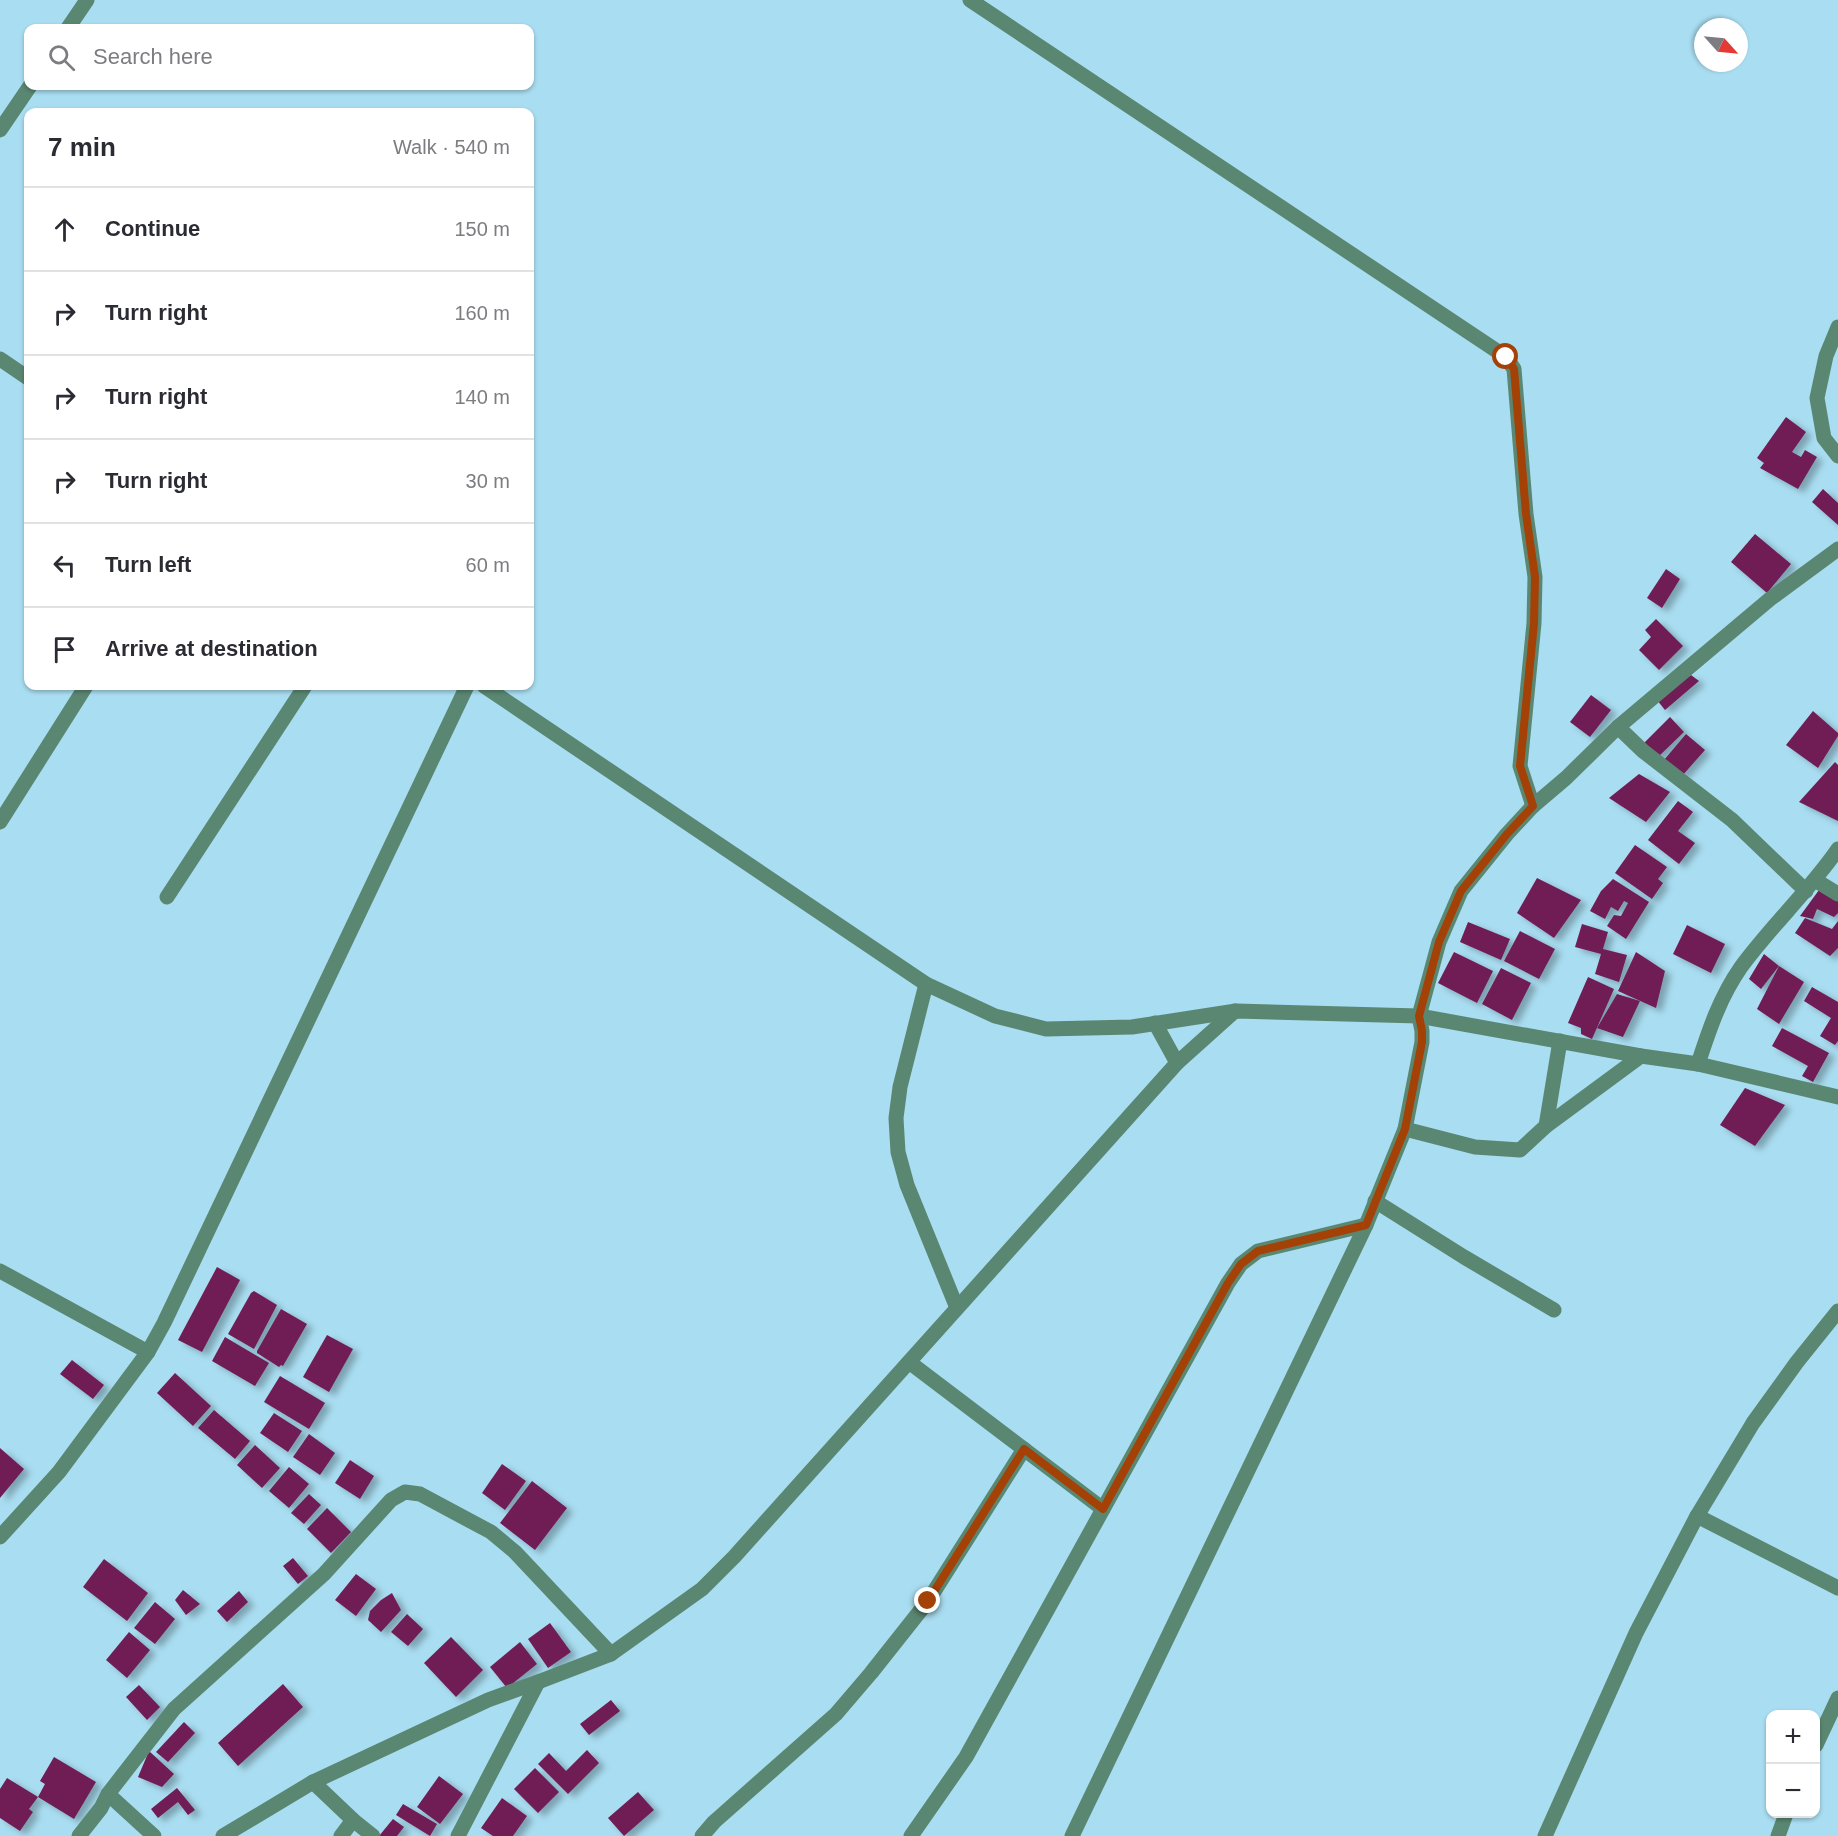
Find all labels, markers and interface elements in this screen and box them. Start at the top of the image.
north arrow [1694,18,1748,72]
search box [24,24,534,90]
icon: search [45,41,78,74]
text: Search here [93,44,213,69]
text: 7 min [48,132,116,162]
text: Walk · 540 m [393,136,510,158]
icon: ahead [48,213,81,246]
text: Continue [105,216,200,241]
text: 150 m [454,218,510,240]
icon: right [48,297,81,330]
text: Turn right [105,300,207,325]
text: 160 m [454,302,510,324]
route start [1492,343,1518,369]
icon: right [48,381,81,414]
text: Turn right [105,384,207,409]
text: 140 m [454,386,510,408]
icon: right [48,465,81,498]
text: Turn right [105,468,207,493]
text: 30 m [466,470,510,492]
icon: left [48,549,81,582]
text: Turn left [105,552,191,577]
text: 60 m [466,554,510,576]
icon: arrive [48,633,81,666]
text: Arrive at destination [105,636,318,661]
route end [914,1587,940,1613]
map controls [1766,1710,1820,1818]
button: + [1766,1710,1820,1764]
button: − [1766,1764,1820,1818]

